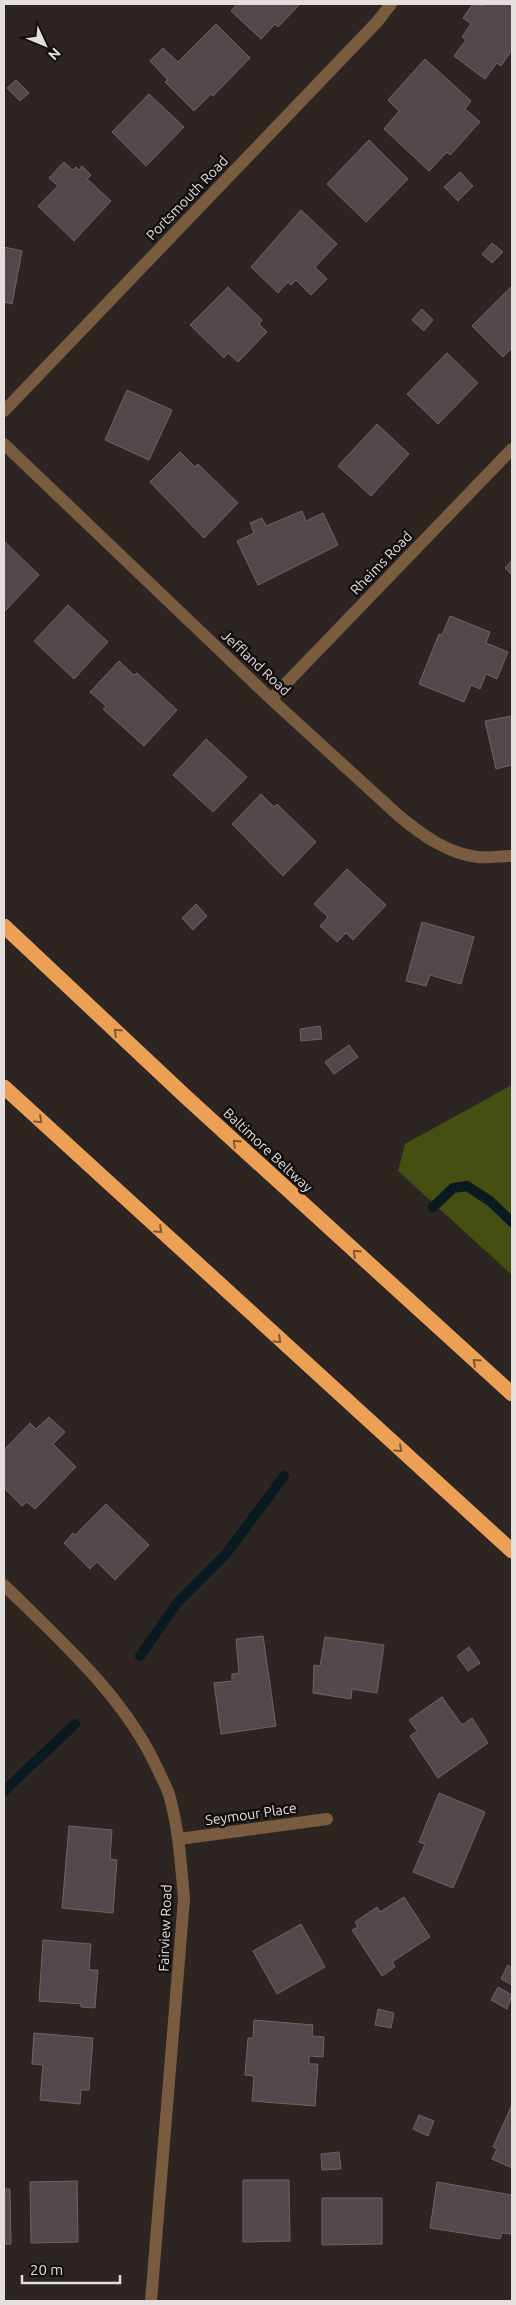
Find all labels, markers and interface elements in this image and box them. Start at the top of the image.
north arrow [20,20,70,70]
text: N [45,45,64,63]
street label: Portsmouth Road [143,153,231,243]
street label: Rheims Road [347,528,415,598]
street label: Jeffland Road [218,627,294,699]
one-way arrow [114,1029,123,1038]
street label: Baltimore Beltway [220,1105,316,1195]
one-way arrow [34,1114,43,1123]
one-way arrow [233,1140,242,1149]
one-way arrow [153,1224,162,1233]
one-way arrow [352,1250,361,1259]
one-way arrow [273,1334,282,1343]
one-way arrow [472,1359,481,1368]
one-way arrow [393,1443,402,1452]
street label: Seymour Place [204,1800,298,1828]
street label: Fairview Road [155,1884,175,1972]
scale bar [22,2252,120,2284]
text: 20 m [30,2261,63,2278]

